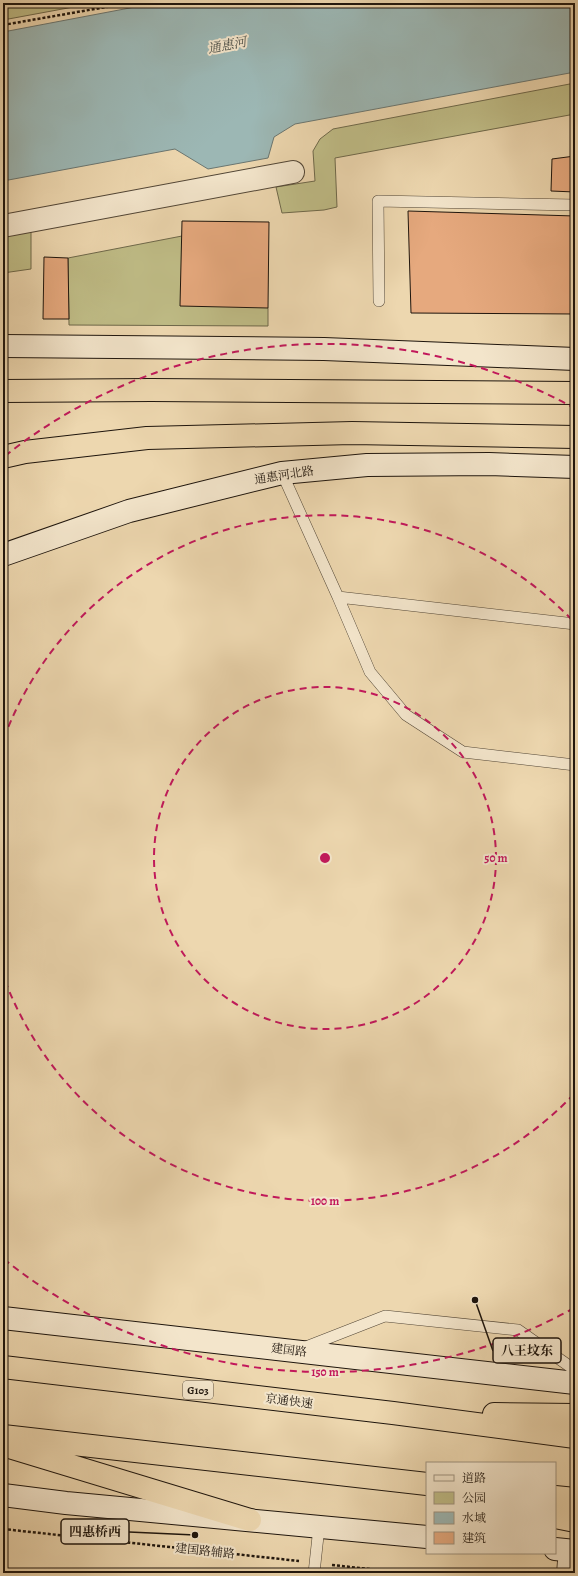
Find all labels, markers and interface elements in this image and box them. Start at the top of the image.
water label: 通惠河 [206,33,250,57]
street label: 通惠河北路 [253,462,315,488]
text: 50 m [484,850,508,866]
centre of rings [318,851,332,865]
text: 100 m [311,1193,339,1209]
callout: 八王坟东 [493,1338,561,1363]
street label: 建国路 [270,1340,308,1360]
text: 八王坟东 [501,1342,553,1359]
text: 150 m [311,1364,339,1380]
road number: G103 [183,1381,213,1399]
street label: 京通快速 [264,1390,314,1412]
legend [426,1462,556,1554]
text: 道路 [462,1470,486,1486]
text: 公园 [462,1490,486,1506]
text: 水域 [462,1510,486,1526]
callout: 四惠桥西 [61,1519,129,1544]
text: 四惠桥西 [69,1523,121,1540]
text: 建筑 [462,1530,486,1546]
street label: 建国路辅路 [174,1540,236,1562]

